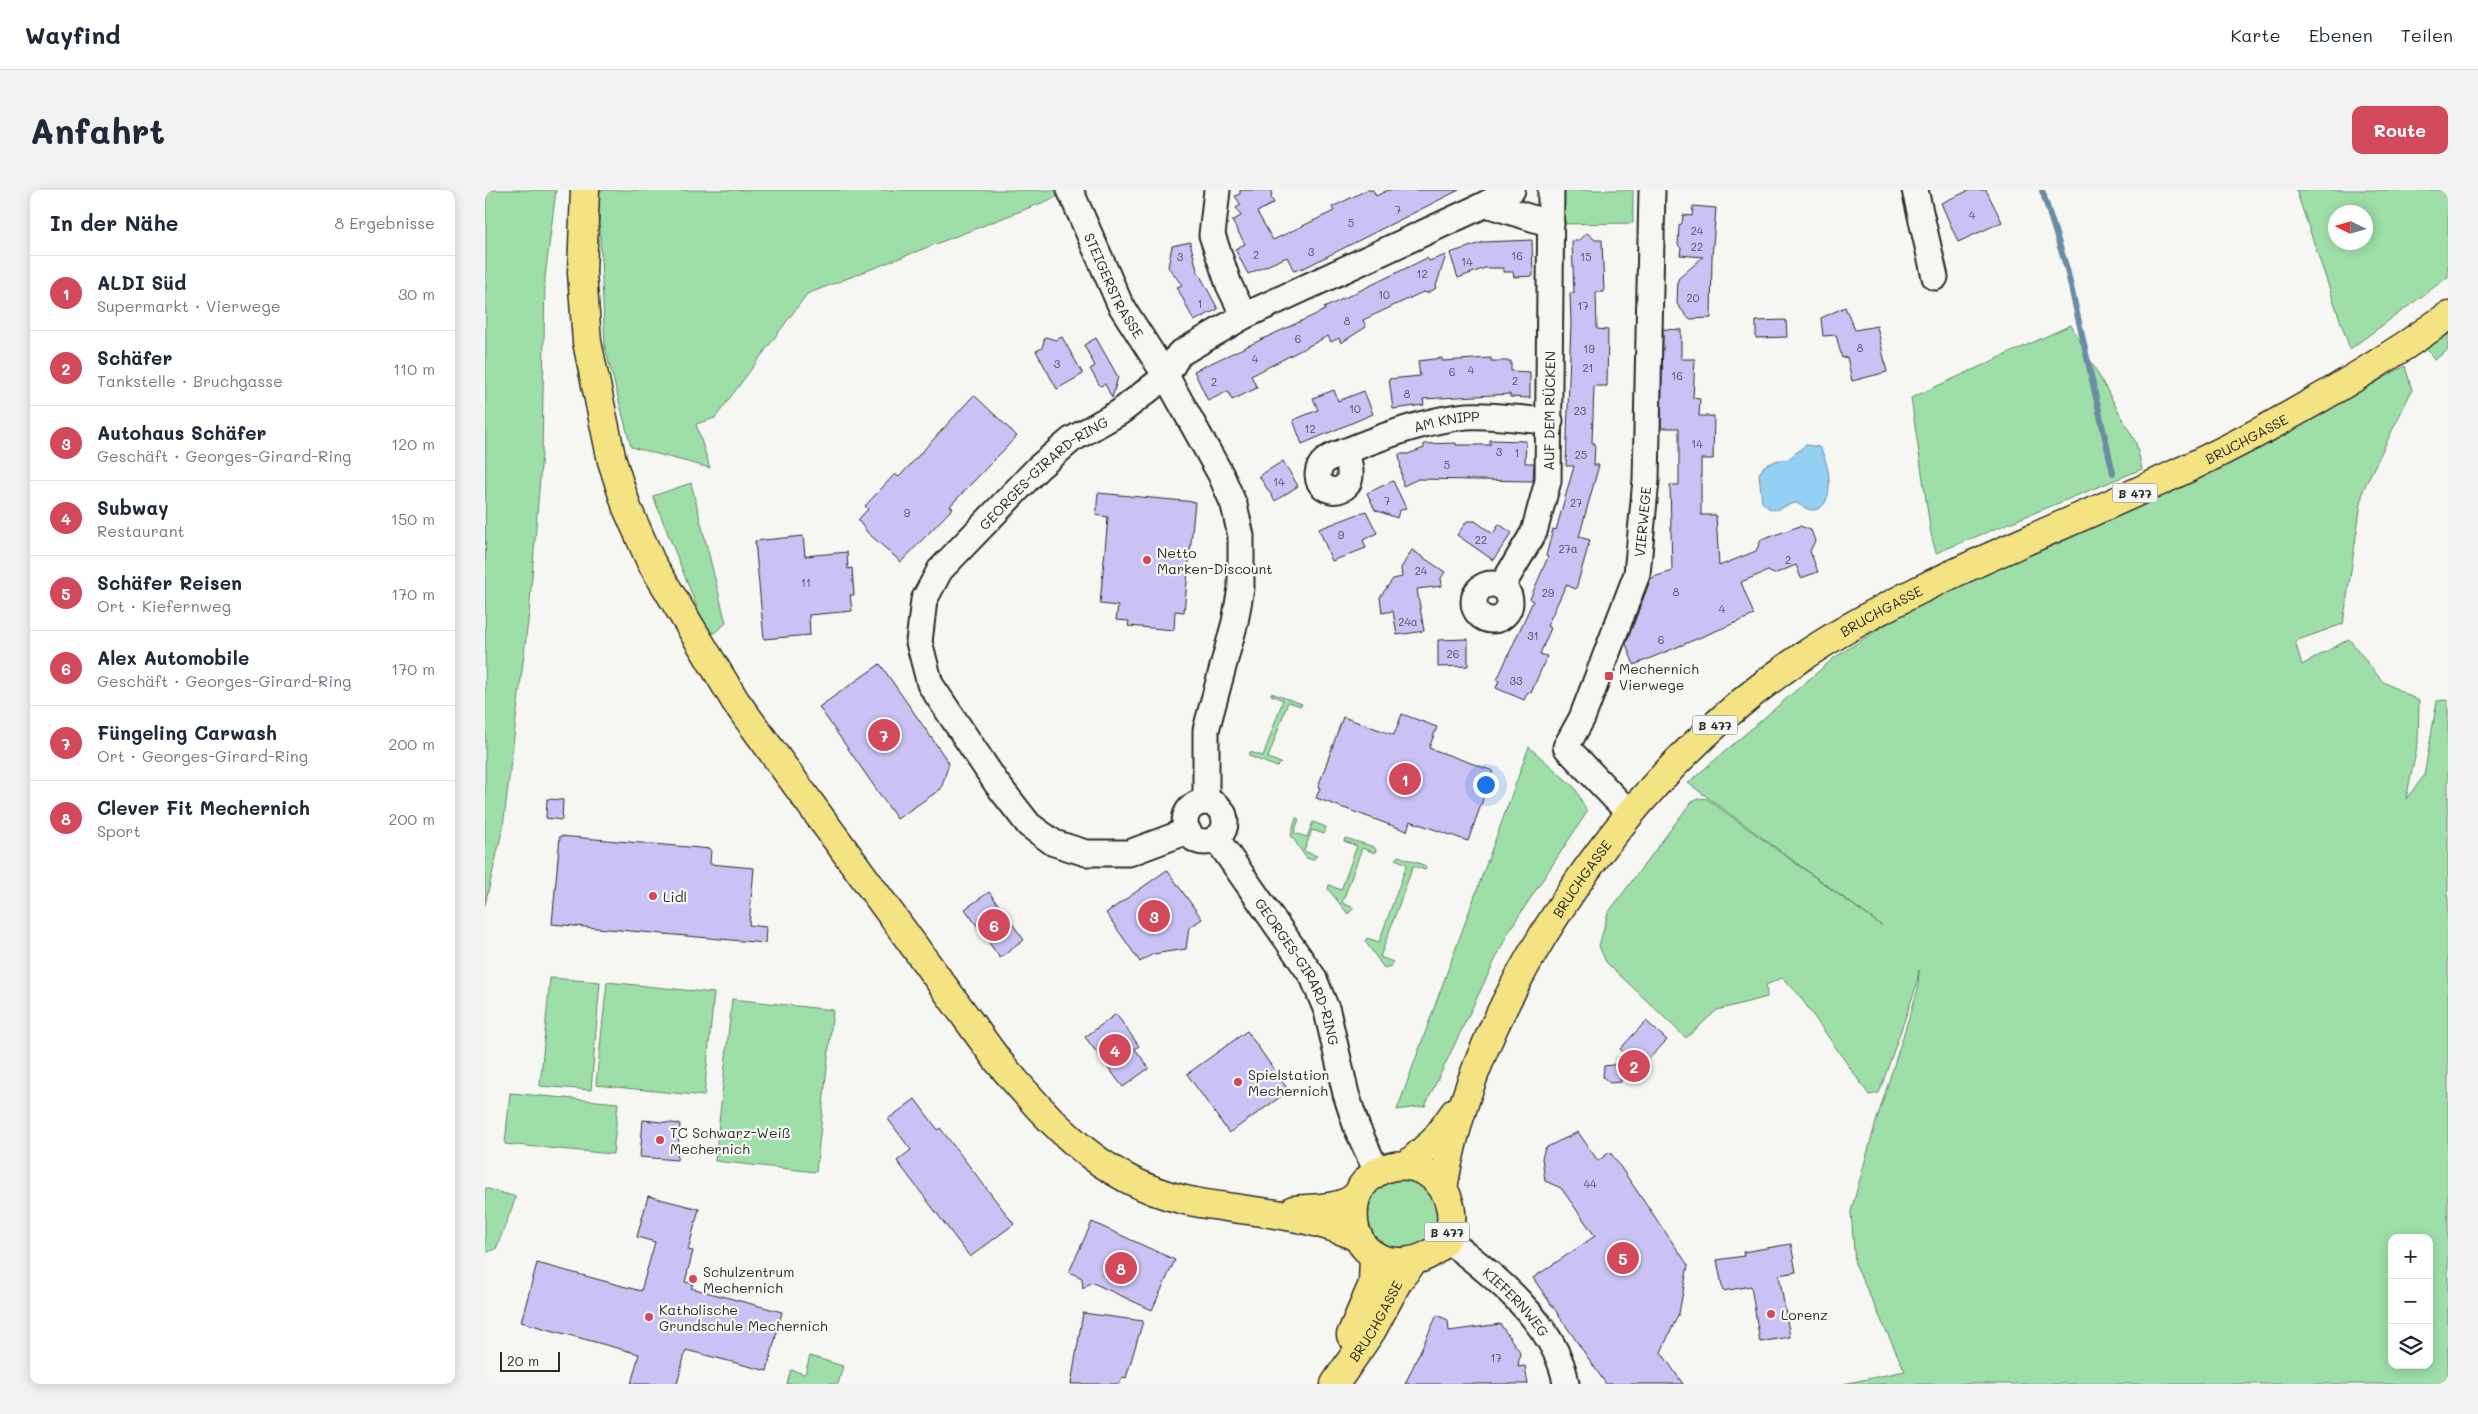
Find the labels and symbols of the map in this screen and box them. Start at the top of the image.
house number: 7 [1395,202,1401,217]
north arrow [2328,205,2373,250]
house number: 4 [1969,207,1976,222]
house number: 5 [1348,215,1354,230]
house number: 24 [1691,223,1704,238]
street label: STEIGERSTRASSE [1080,229,1149,341]
house number: 22 [1691,239,1703,254]
house number: 3 [1308,244,1315,259]
house number: 2 [1253,247,1259,262]
house number: 16 [1511,248,1523,263]
house number: 3 [1177,249,1184,264]
house number: 15 [1580,249,1592,264]
house number: 14 [1461,254,1473,269]
house number: 12 [1416,266,1428,281]
house number: 10 [1378,287,1390,302]
house number: 20 [1687,290,1700,305]
house number: 1 [1198,296,1202,311]
house number: 17 [1577,298,1589,313]
house number: 8 [1344,313,1351,328]
house number: 6 [1295,331,1301,346]
house number: 8 [1857,340,1864,355]
house number: 19 [1583,341,1595,356]
house number: 4 [1252,351,1259,366]
street label: AUF DEM RÜCKEN [1539,351,1559,471]
house number: 3 [1054,356,1061,371]
house number: 21 [1582,360,1594,375]
house number: 4 [1468,362,1475,377]
house number: 6 [1449,364,1455,379]
house number: 16 [1671,368,1683,383]
house number: 2 [1512,373,1518,388]
house number: 2 [1211,374,1217,389]
house number: 8 [1404,386,1411,401]
house number: 10 [1349,401,1361,416]
house number: 23 [1574,403,1587,418]
street label: AM KNIPP [1411,406,1480,436]
street label: BRUCHGASSE [2202,409,2291,468]
street label: GEORGES-GIRARD-RING [974,411,1111,534]
house number: 12 [1304,421,1316,436]
house number: 14 [1691,436,1703,451]
house number: 3 [1496,444,1503,459]
house number: 1 [1515,445,1519,460]
house number: 25 [1575,447,1587,462]
house number: 5 [1444,457,1450,472]
house number: 14 [1273,474,1285,489]
road number: B 477 [2113,484,2157,502]
street label: VIERWEGE [1629,486,1655,558]
house number: 7 [1384,493,1390,508]
house number: 27 [1570,495,1582,510]
house number: 9 [904,505,911,520]
house number: 9 [1338,527,1345,542]
house number: 22 [1475,532,1487,547]
house number: 27a [1558,541,1578,556]
place label: Netto Marken-Discount [1157,543,1273,578]
house number: 2 [1785,552,1791,567]
marker: Netto Marken-Discount [1141,554,1153,566]
house number: 24 [1415,563,1428,578]
house number: 11 [801,575,811,590]
street label: BRUCHGASSE [1836,581,1925,641]
house number: 8 [1673,584,1680,599]
house number: 29 [1542,585,1555,600]
house number: 4 [1719,601,1726,616]
house number: 24a [1398,614,1418,629]
house number: 31 [1527,628,1539,643]
house number: 6 [1658,632,1664,647]
house number: 26 [1447,646,1459,661]
place label: Mechernich Vierwege [1619,659,1699,694]
marker: Mechernich Vierwege [1603,670,1615,682]
house number: 33 [1510,673,1523,688]
pin: 7 [868,716,900,754]
road number: B 477 [1693,716,1737,734]
pin: 1 [1389,760,1421,798]
your location [1473,772,1499,798]
street label: BRUCHGASSE [1547,836,1615,921]
place label: Lidl [663,887,687,906]
marker: Lidl [647,890,659,902]
street label: GEORGES-GIRARD-RING [1251,894,1344,1047]
pin: 3 [1138,897,1170,935]
pin: 6 [978,906,1010,944]
pin: 4 [1099,1031,1131,1069]
pin: 2 [1618,1047,1650,1085]
place label: Spielstation Mechernich [1248,1065,1329,1100]
marker: Spielstation Mechernich [1232,1076,1244,1088]
place label: TC Schwarz-Weiß Mechernich [670,1123,791,1158]
marker: TC Schwarz-Weiß Mechernich [654,1134,666,1146]
house number: 44 [1584,1176,1597,1191]
road number: B 477 [1425,1222,1469,1242]
pin: 5 [1607,1239,1639,1277]
pin: 8 [1105,1249,1137,1287]
place label: Schulzentrum Mechernich [703,1262,794,1297]
street label: KIEFERNWEG [1479,1263,1554,1340]
marker: Schulzentrum Mechernich [687,1273,699,1285]
street label: BRUCHGASSE [1344,1277,1406,1365]
place label: Katholische Grundschule Mechernich [659,1300,828,1335]
place label: Lorenz [1781,1305,1828,1324]
marker: Lorenz [1765,1308,1777,1320]
marker: Katholische Grundschule Mechernich [643,1311,655,1323]
scale bar [500,1349,560,1372]
house number: 17 [1490,1350,1502,1365]

